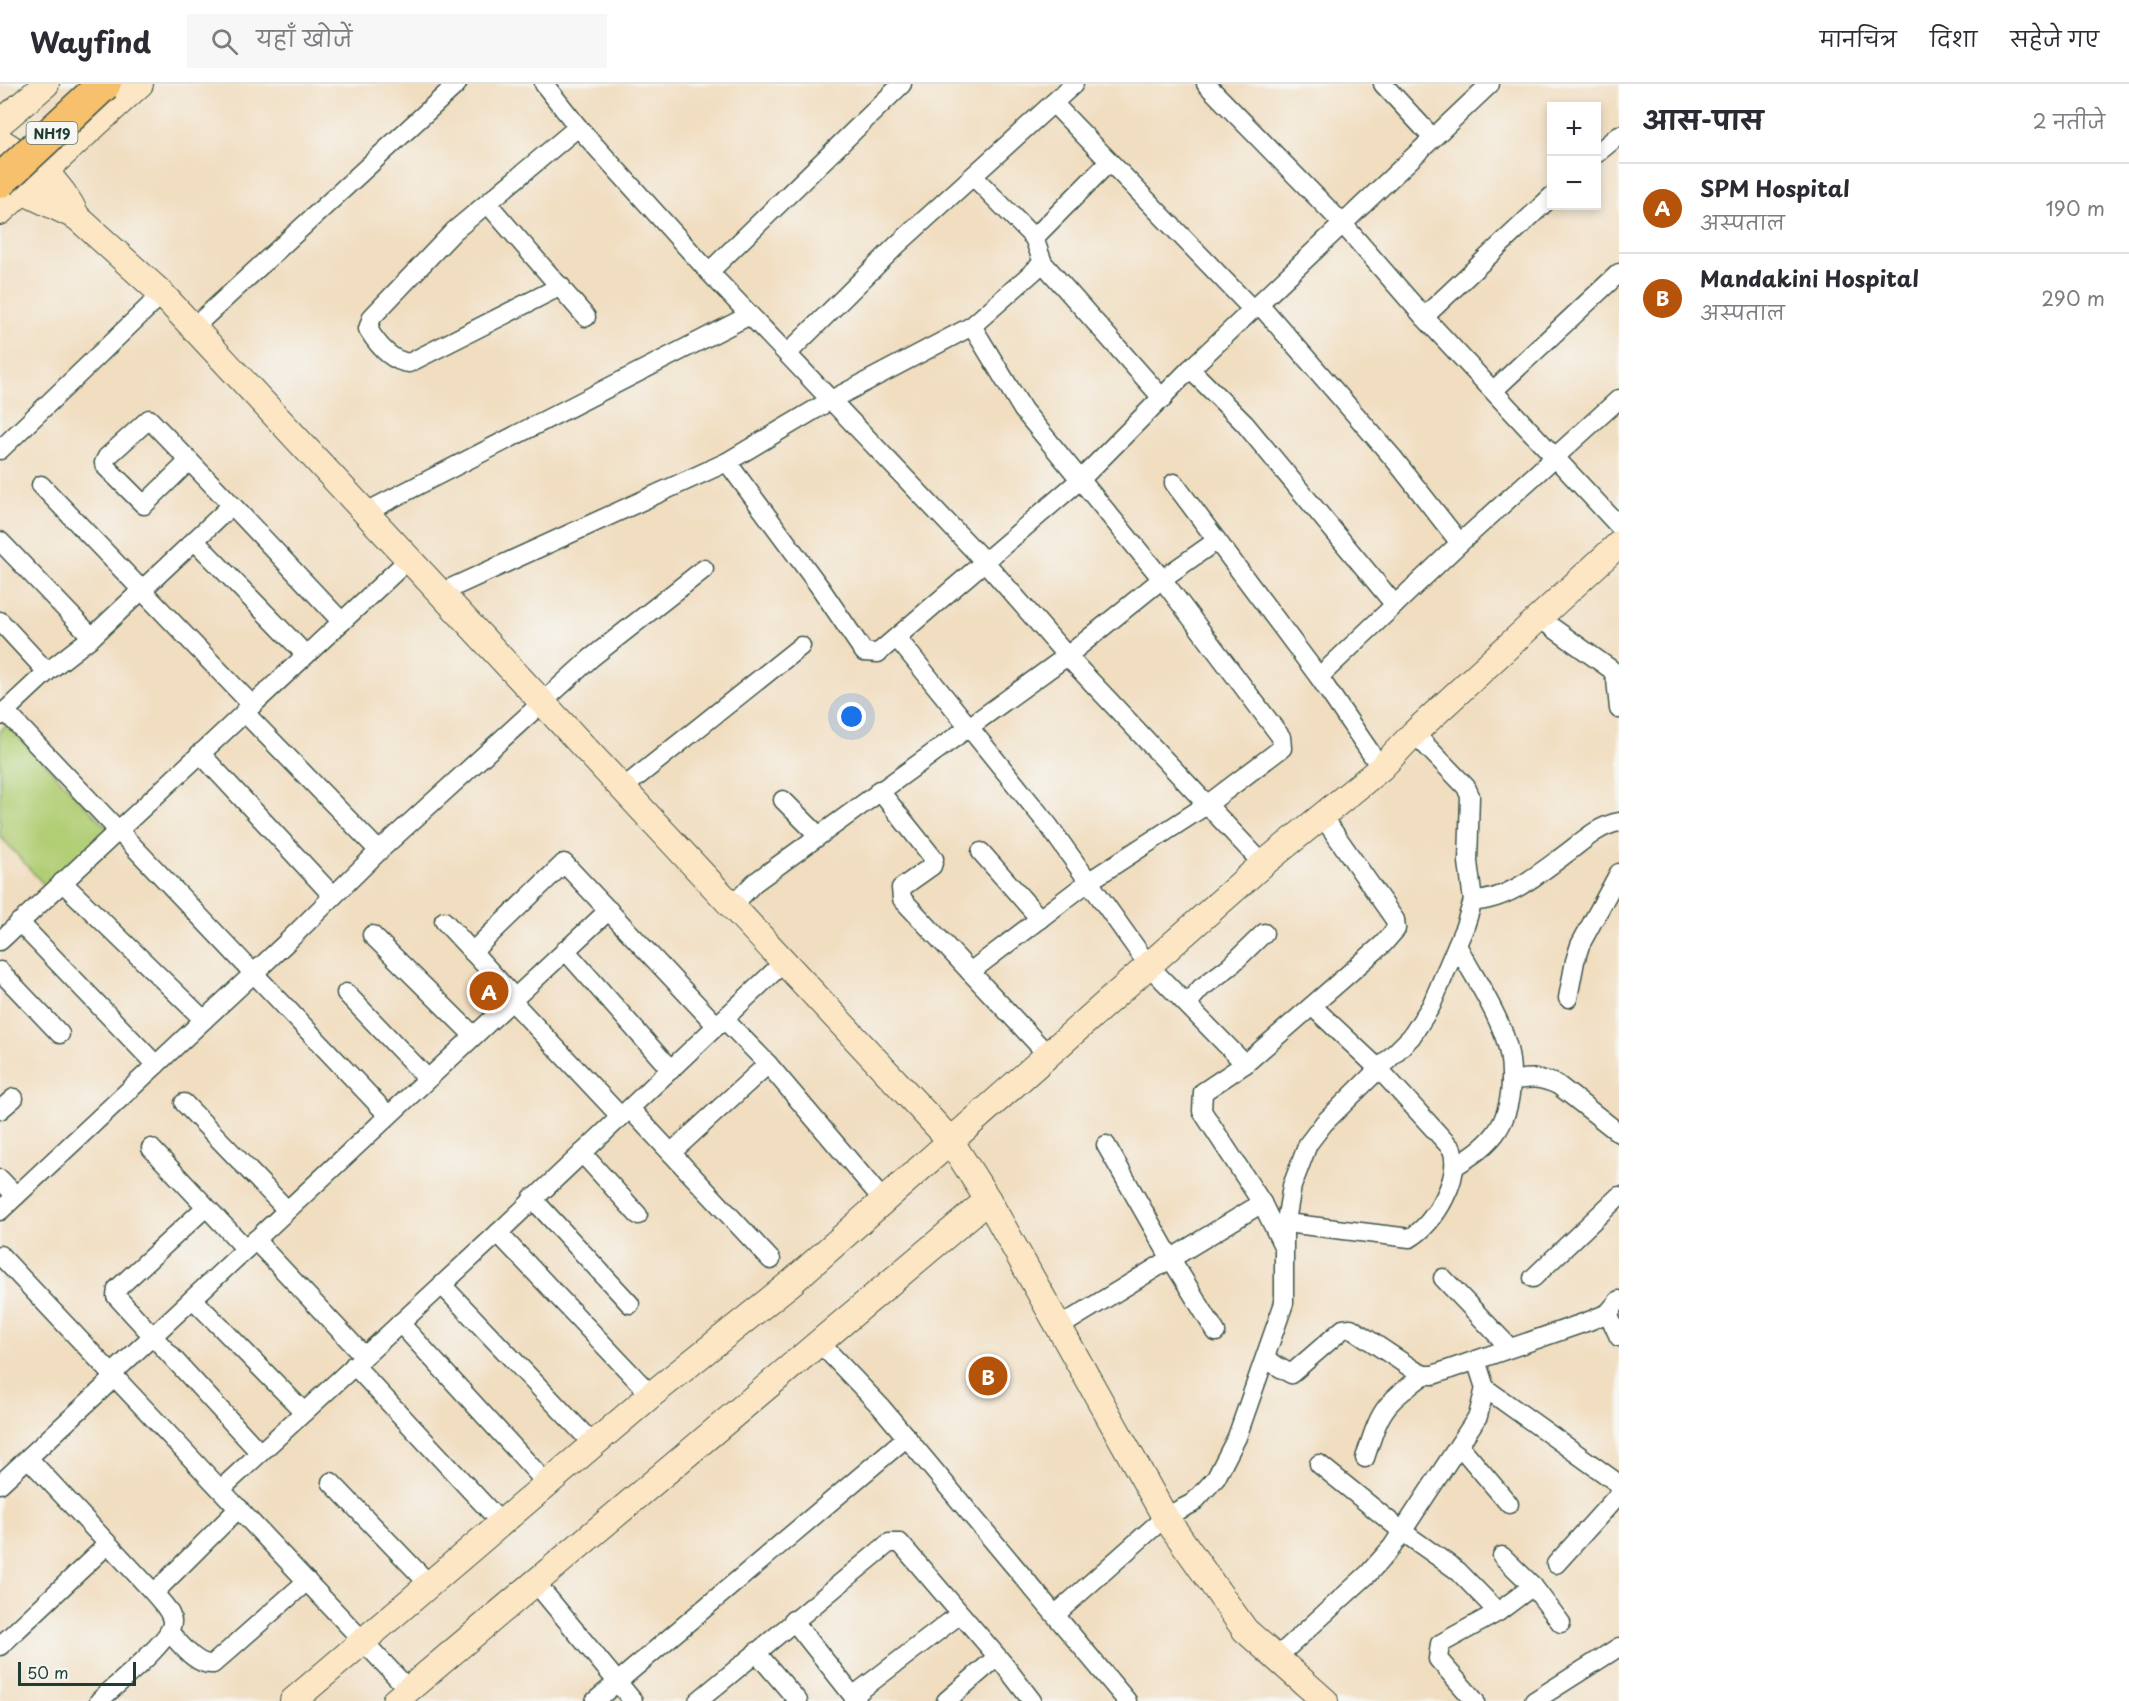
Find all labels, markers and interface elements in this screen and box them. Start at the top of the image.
search box [187,14,607,68]
text: Wayfind [30,20,151,63]
text: यहाँ खोजें [256,21,352,54]
text: मानचित्र [1820,22,1897,54]
text: दिशा [1930,22,1977,54]
text: सहेजे गए [2010,22,2099,54]
icon: search [208,25,241,58]
text: आस-पास [1643,100,1763,139]
map controls [1547,102,1601,210]
button: + [1547,102,1601,156]
text: 2 नतीजे [2032,106,2105,136]
road number: NH19 [26,122,78,144]
button: − [1547,156,1601,210]
text: SPM Hospital [1700,171,1850,204]
text: A [1655,193,1670,223]
text: 190 m [2046,193,2105,223]
text: अस्पताल [1700,207,1785,237]
text: Mandakini Hospital [1700,261,1919,294]
text: B [1656,283,1669,313]
text: 290 m [2041,283,2105,313]
text: अस्पताल [1700,297,1785,327]
your location [837,702,866,731]
pin: A [470,968,508,1014]
pin: B [968,1354,1008,1398]
scale bar [18,1659,136,1686]
text: 50 m [27,1660,68,1684]

